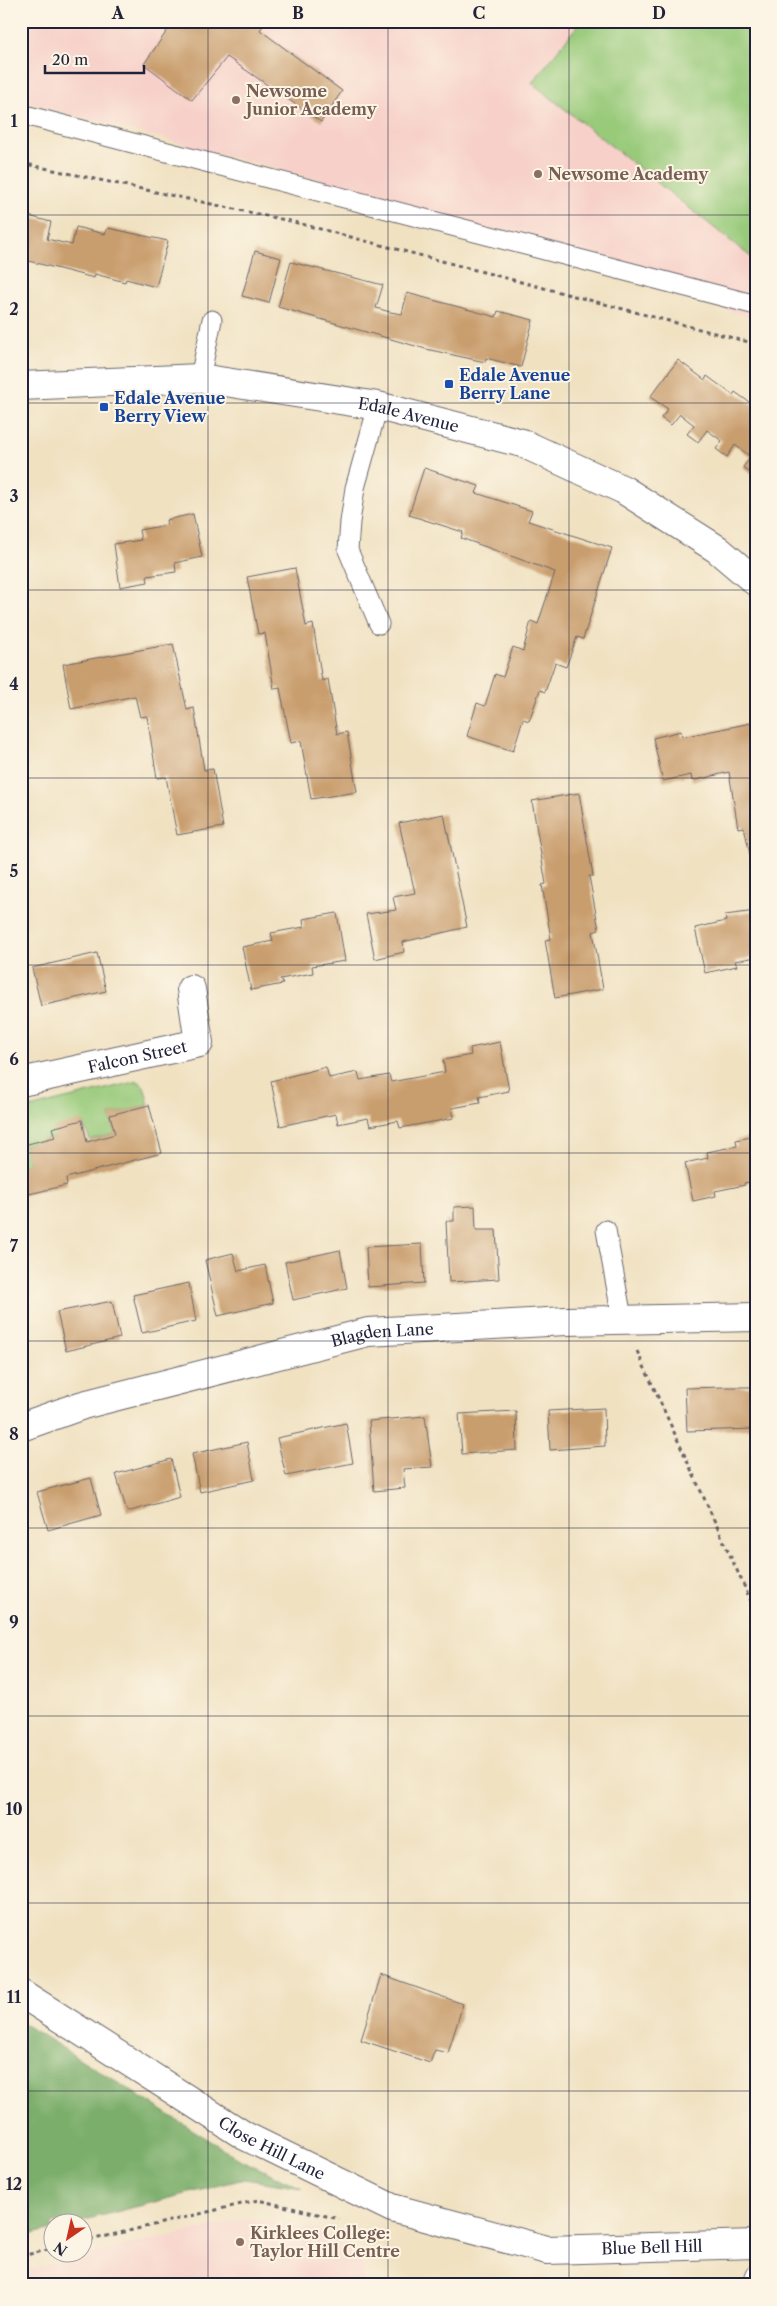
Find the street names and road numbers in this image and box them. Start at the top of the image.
street label: Edale Avenue [357,393,461,436]
street label: Falcon Street [86,1036,189,1077]
street label: Blagden Lane [329,1318,434,1351]
street label: Close Hill Lane [215,2112,328,2184]
street label: Blue Bell Hill [601,2236,703,2258]

